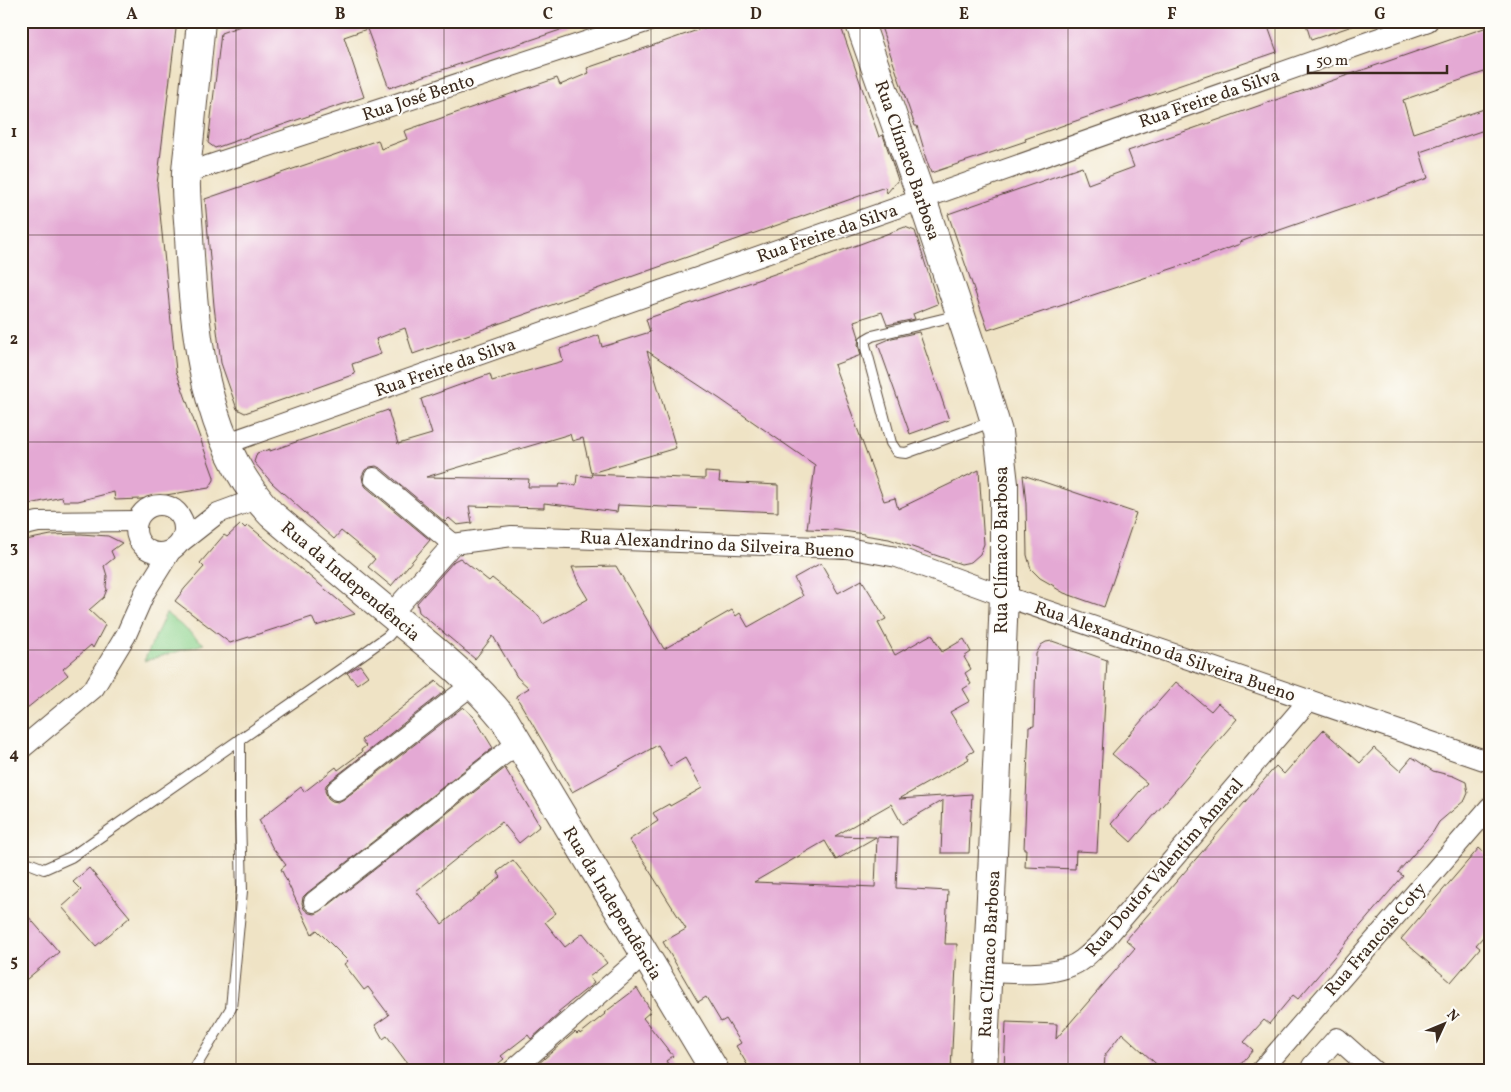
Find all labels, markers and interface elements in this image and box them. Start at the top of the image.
text: A [126,4,138,26]
text: B [335,4,346,26]
text: C [543,4,553,26]
text: D [750,4,762,26]
text: E [959,4,969,26]
text: F [1167,4,1177,26]
text: G [1374,4,1386,26]
scale bar [1308,42,1447,74]
text: 50 m [1316,51,1348,72]
street label: Rua Freire da Silva [1136,64,1283,135]
street label: Rua José Bento [359,69,478,128]
street label: Rua Clímaco Barbosa [867,77,946,244]
text: 1 [11,122,17,144]
street label: Rua Freire da Silva [754,199,901,270]
text: 2 [10,329,18,351]
street label: Rua Freire da Silva [372,333,519,404]
street label: Rua Clímaco Barbosa [990,466,1015,634]
street label: Rua da Independência [275,516,425,648]
street label: Rua Alexandrino da Silveira Bueno [579,526,855,565]
text: 3 [10,537,18,559]
street label: Rua Alexandrino da Silveira Bueno [1031,596,1298,709]
text: 4 [9,744,19,766]
street label: Rua Doutor Valentim Amaral [1080,773,1250,963]
street label: Rua da Independência [556,822,668,985]
street label: Rua Clímaco Barbosa [974,870,1007,1038]
street label: Rua Francois Coty [1320,877,1433,1002]
text: 5 [10,951,18,973]
north arrow [1418,1000,1468,1050]
text: N [1442,1006,1463,1026]

